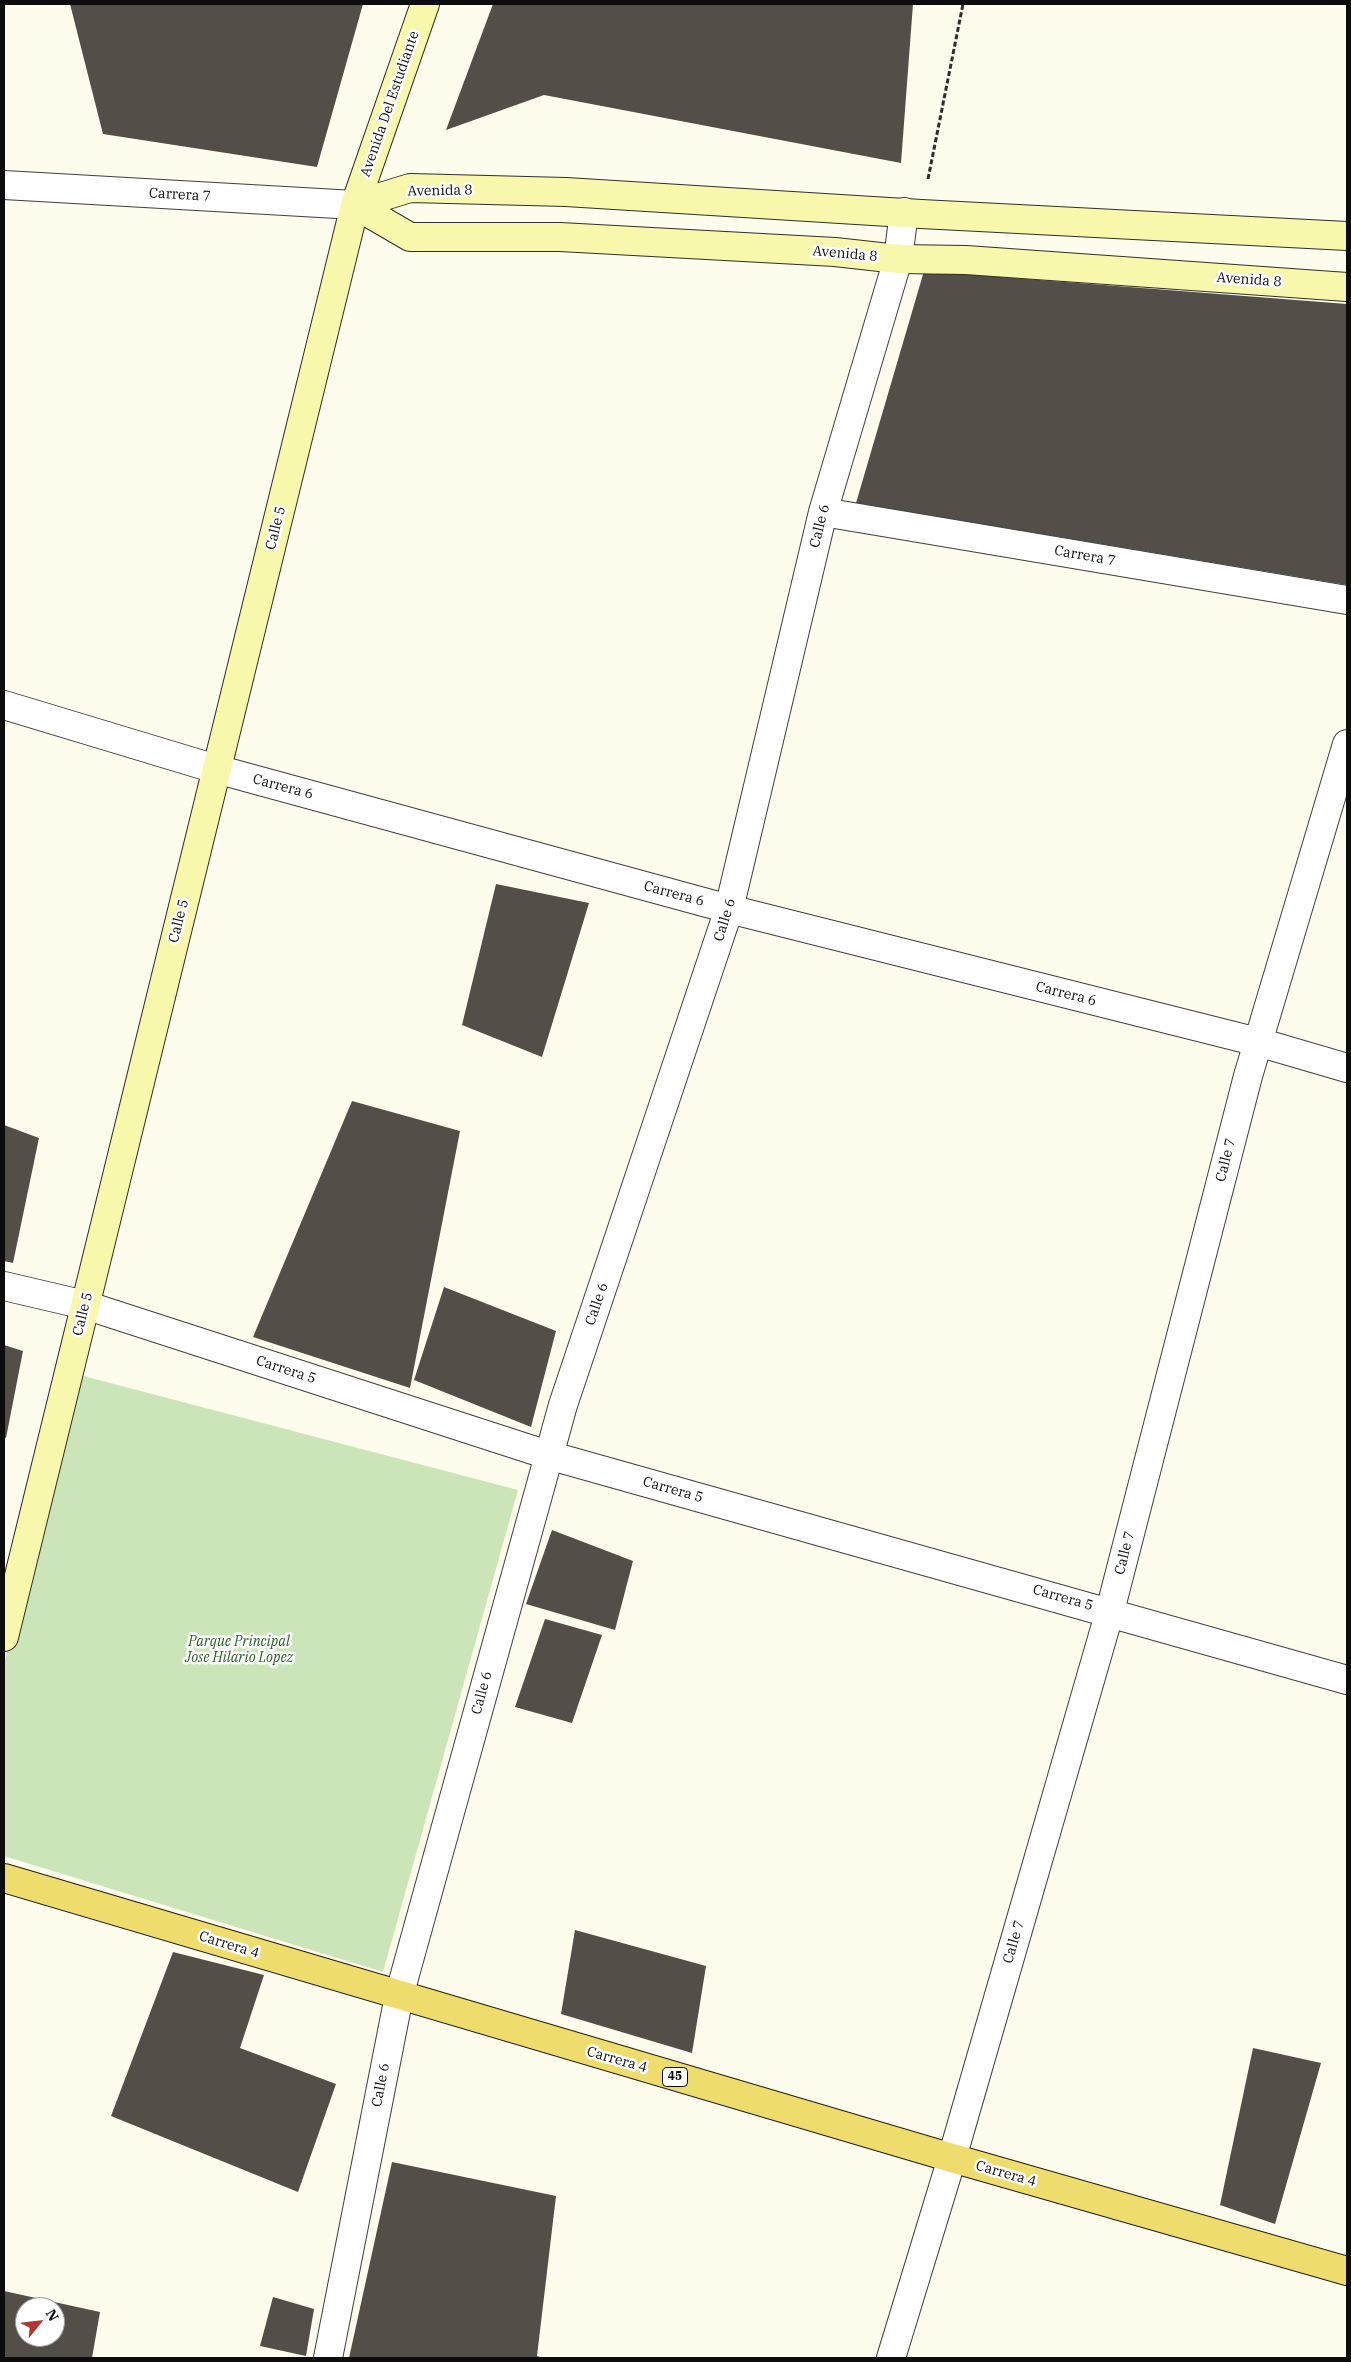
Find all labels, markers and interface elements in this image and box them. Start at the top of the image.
street label: Avenida Del Estudiante [357,29,423,179]
street label: Avenida 8 [407,182,473,200]
street label: Carrera 7 [149,185,211,205]
street label: Avenida 8 [812,243,878,265]
street label: Avenida 8 [1216,269,1282,291]
street label: Calle 6 [807,503,833,549]
street label: Calle 5 [263,505,289,551]
street label: Carrera 7 [1053,542,1117,570]
street label: Carrera 6 [251,771,315,803]
street label: Carrera 6 [642,878,706,910]
street label: Calle 6 [711,896,739,944]
street label: Calle 5 [166,898,192,944]
street label: Carrera 6 [1034,978,1098,1010]
street label: Calle 7 [1213,1137,1239,1183]
street label: Calle 6 [582,1280,612,1328]
street label: Calle 5 [70,1291,96,1337]
street label: Carrera 5 [254,1352,318,1388]
street label: Carrera 5 [641,1473,705,1507]
street label: Calle 7 [1112,1530,1138,1576]
street label: Carrera 5 [1031,1581,1095,1615]
park label: Parque Principal Jose Hilario Lopez [185,1634,293,1666]
street label: Calle 6 [468,1670,496,1716]
street label: Calle 7 [1000,1918,1028,1966]
street label: Carrera 4 [197,1928,261,1962]
street label: Carrera 4 [585,2043,649,2077]
street label: Calle 6 [369,2062,393,2108]
road number: 45 [662,2068,688,2086]
street label: Carrera 4 [974,2157,1038,2191]
north arrow [15,2297,65,2347]
text: N [42,2306,63,2324]

